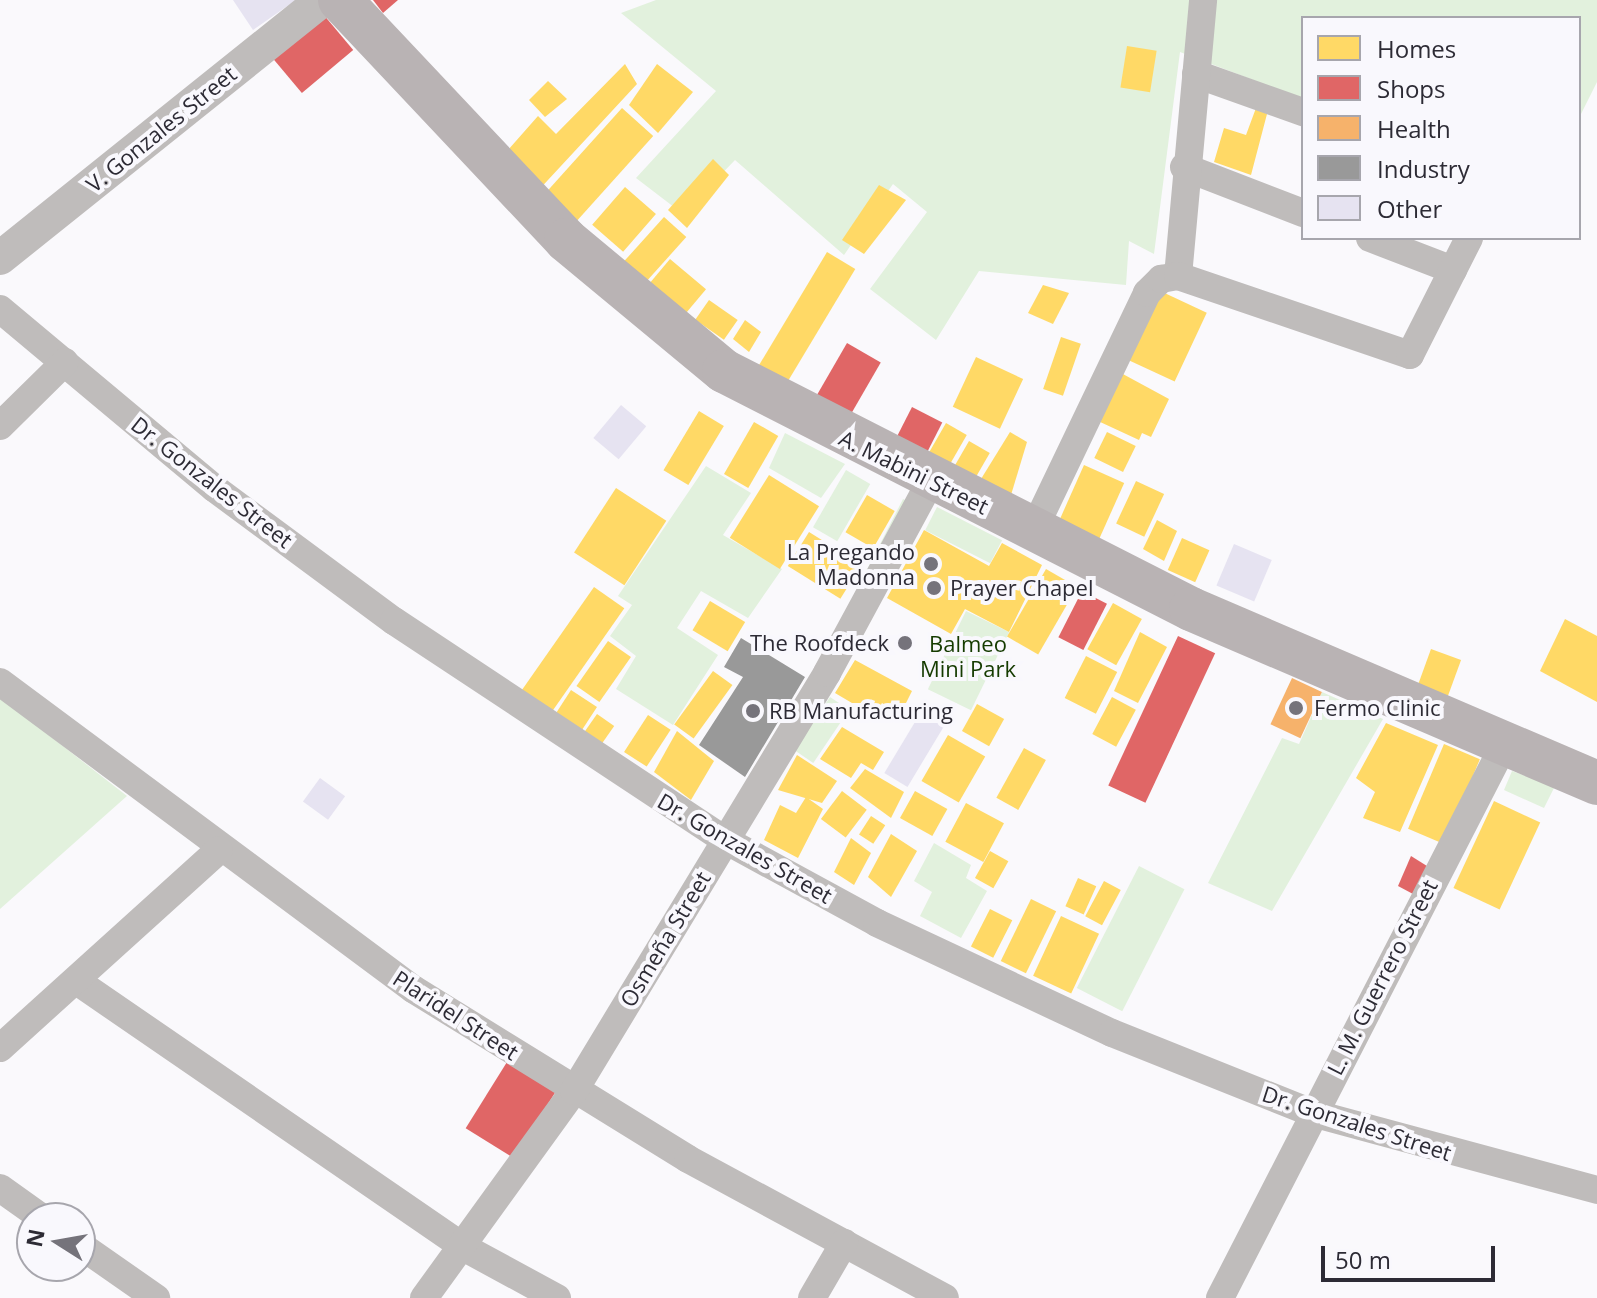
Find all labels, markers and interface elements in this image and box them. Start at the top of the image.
legend [1301,16,1581,240]
text: Homes [1377,32,1456,65]
street label: V. Gonzales Street [81,60,241,198]
text: Shops [1377,72,1445,105]
text: Health [1377,112,1451,145]
text: Industry [1377,152,1470,185]
text: Other [1377,192,1442,225]
street label: Dr. Gonzales Street [126,411,298,553]
street label: A. Mabini Street [835,424,993,520]
place label: La Pregando Madonna [787,538,915,590]
marker: La Pregando Madonna [922,555,940,573]
place label: Prayer Chapel [950,575,1093,601]
marker: Prayer Chapel [925,579,943,597]
place label: The Roofdeck [750,630,889,656]
park label: Balmeo Mini Park [920,630,1016,682]
marker: The Roofdeck [896,634,914,652]
place label: Fermo Clinic [1314,695,1441,721]
marker: Fermo Clinic [1285,697,1307,719]
place label: RB Manufacturing [769,698,953,724]
marker: RB Manufacturing [744,702,762,720]
street label: Dr. Gonzales Street [653,787,837,909]
street label: Osmeña Street [614,867,716,1011]
street label: L. M. Guerrero Street [1321,875,1443,1079]
street label: Plaridel Street [388,965,524,1065]
street label: Dr. Gonzales Street [1259,1080,1455,1166]
north arrow [16,1202,96,1282]
text: N [18,1226,51,1249]
scale bar [1325,1230,1499,1280]
text: 50 m [1335,1243,1391,1276]

